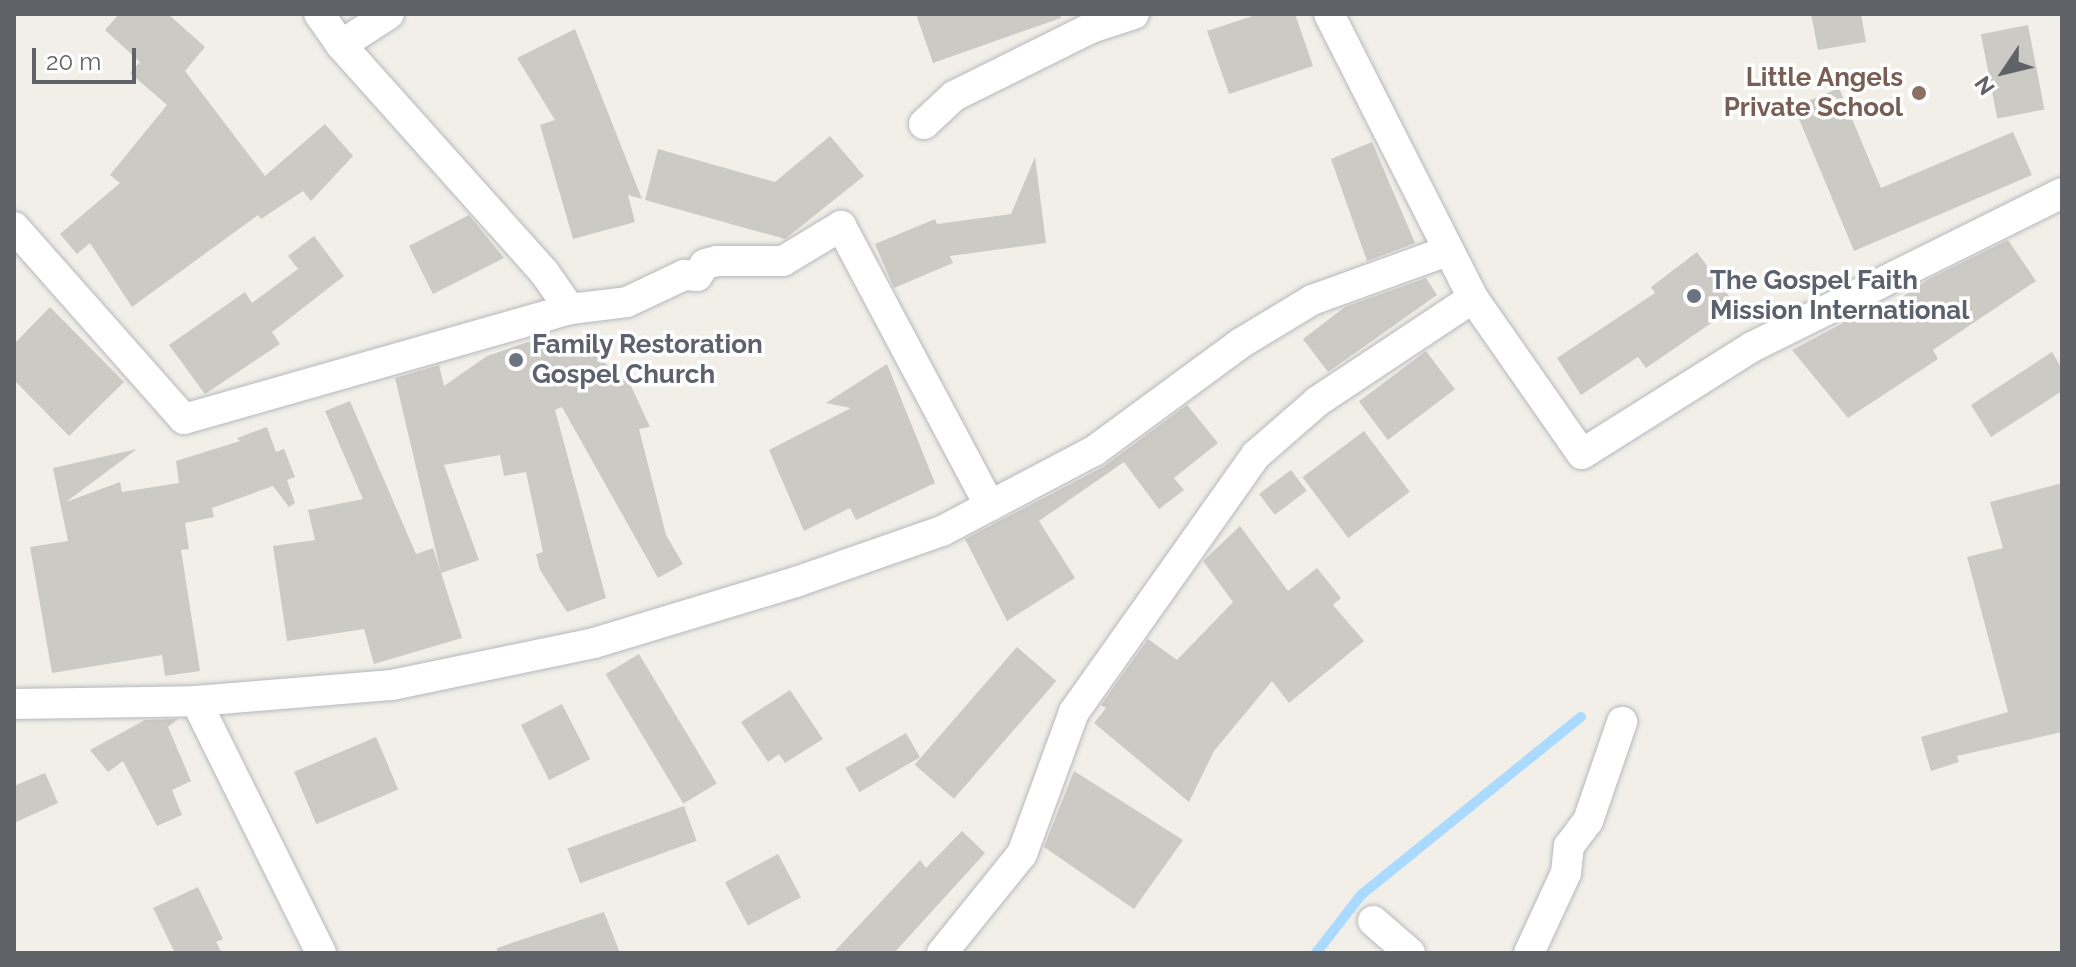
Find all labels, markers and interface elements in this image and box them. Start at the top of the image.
scale bar [36,32,140,82]
north arrow [1964,32,2044,112]
text: 20 m [46,47,101,76]
place label: Little Angels Private School [1724,62,1903,124]
text: N [1969,71,2000,100]
marker: Little Angels Private School [1910,84,1928,102]
place label: The Gospel Faith Mission International [1710,265,1969,326]
marker: The Gospel Faith Mission International [1685,287,1703,305]
place label: Family Restoration Gospel Church [532,329,763,390]
marker: Family Restoration Gospel Church [507,351,525,369]

